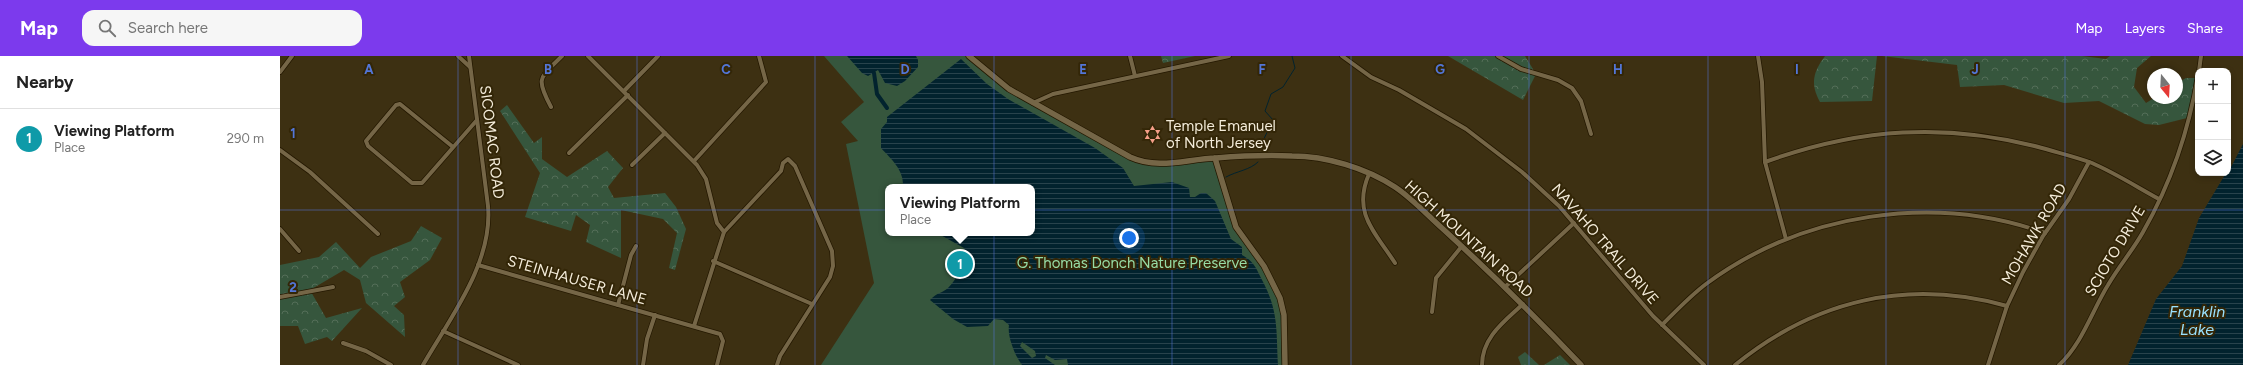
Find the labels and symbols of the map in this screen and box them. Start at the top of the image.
text: A [364,62,374,77]
text: B [544,62,552,77]
text: C [721,62,731,77]
text: D [900,62,910,77]
text: E [1079,62,1087,77]
text: F [1258,62,1266,77]
text: G [1435,62,1445,77]
text: H [1613,62,1623,77]
text: I [1795,62,1799,77]
text: J [1971,62,1979,77]
north arrow [2147,68,2183,104]
street label: SICOMAC ROAD [476,84,508,200]
place label: Temple Emanuel of North Jersey [1166,117,1276,152]
synagogue icon: Temple Emanuel of North Jersey [1143,125,1163,145]
text: 1 [290,126,296,141]
street label: HIGH MOUNTAIN ROAD [1401,177,1537,301]
street label: NAVAHO TRAIL DRIVE [1548,180,1662,308]
street label: MOHAWK ROAD [1998,180,2070,288]
street label: SCIOTO DRIVE [2081,203,2149,299]
your location [1119,228,1139,248]
pin: 1 [947,249,973,279]
street label: STEINHAUSER LANE [505,252,649,308]
park label: G. Thomas Donch Nature Preserve [1017,254,1247,272]
text: 2 [289,280,297,295]
water label: Franklin Lake [2169,302,2225,339]

